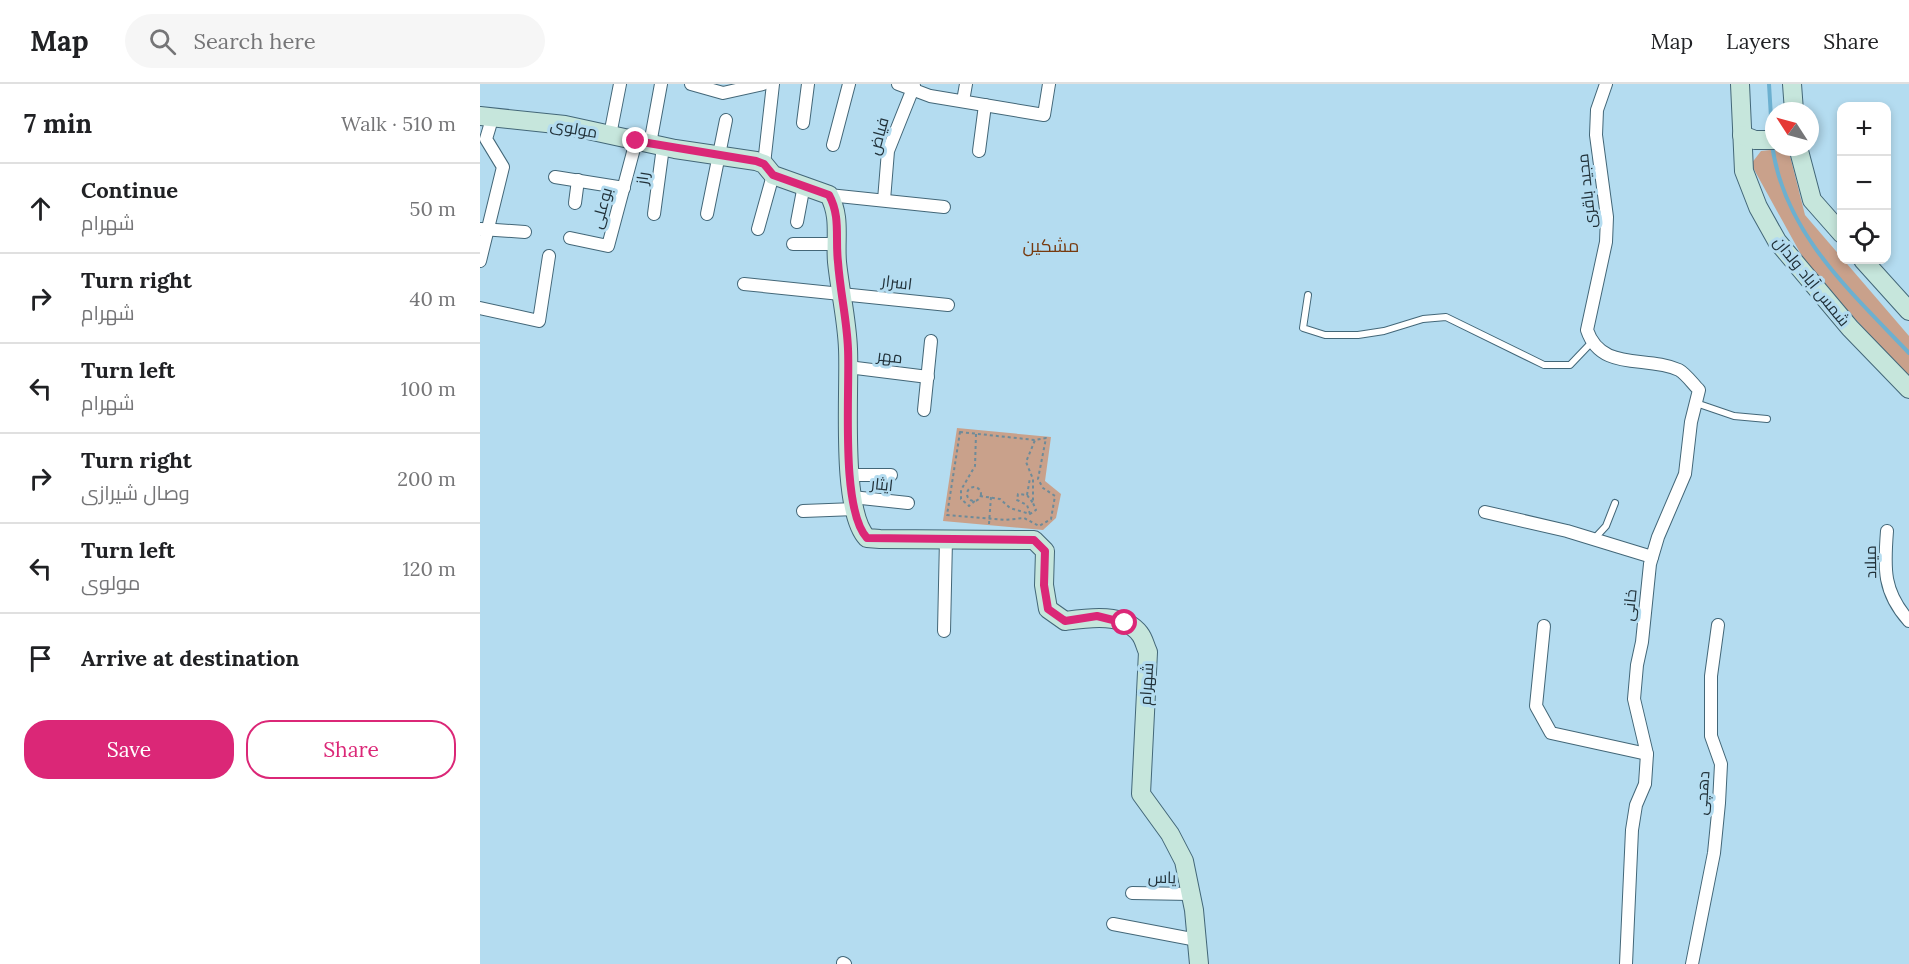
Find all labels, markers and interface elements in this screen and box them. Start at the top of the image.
search box [125,14,545,68]
text: Map [30,23,89,59]
icon: search [146,25,179,58]
text: Search here [194,27,316,55]
text: Map [1650,28,1693,55]
text: Layers [1726,28,1790,55]
text: Share [1823,28,1879,55]
north arrow [1765,102,1819,156]
map controls [1837,102,1891,264]
button: + [1837,102,1891,156]
text: 7 min [24,107,92,140]
text: Walk · 510 m [341,111,456,136]
street label: مولوی [549,114,599,143]
street label: فیاض [863,115,894,157]
route end [622,127,648,153]
street label: مجید باقری [1572,152,1601,229]
button: − [1837,156,1891,210]
street label: راز [631,170,653,187]
text: Continue [81,176,178,204]
street label: بوعلی [586,185,617,231]
icon: ahead [24,192,57,225]
text: 50 m [410,196,456,221]
text: شهرام [81,210,135,235]
button: locate [1837,210,1891,264]
street label: شمس آباد ولدان [1769,232,1854,331]
district label: مشکین [1023,234,1079,257]
text: Turn right [81,266,192,294]
street label: اسرار [880,270,913,294]
icon: right [24,282,57,315]
text: 40 m [410,286,456,311]
text: شهرام [81,300,135,325]
street label: مهر [875,344,904,368]
text: Turn left [81,356,175,384]
icon: left [24,372,57,405]
text: 100 m [401,376,456,401]
text: شهرام [81,390,135,415]
text: Turn right [81,446,192,474]
icon: right [24,462,57,495]
text: 200 m [397,466,456,491]
street label: ایثار [869,473,894,495]
text: وصال شیرازی [81,480,190,505]
text: Turn left [81,536,175,564]
street label: میلاد [1860,545,1880,579]
icon: left [24,552,57,585]
text: 120 m [402,556,456,581]
text: مولوی [81,570,140,595]
street label: خانی [1617,588,1642,622]
route start [1111,609,1137,635]
icon: arrive [24,642,57,675]
text: Arrive at destination [81,644,299,672]
street label: شهرام [1135,662,1159,706]
button: Save [24,720,234,779]
button: Share [246,720,456,779]
street label: دهچی [1690,770,1716,816]
street label: یاس [1148,867,1177,888]

